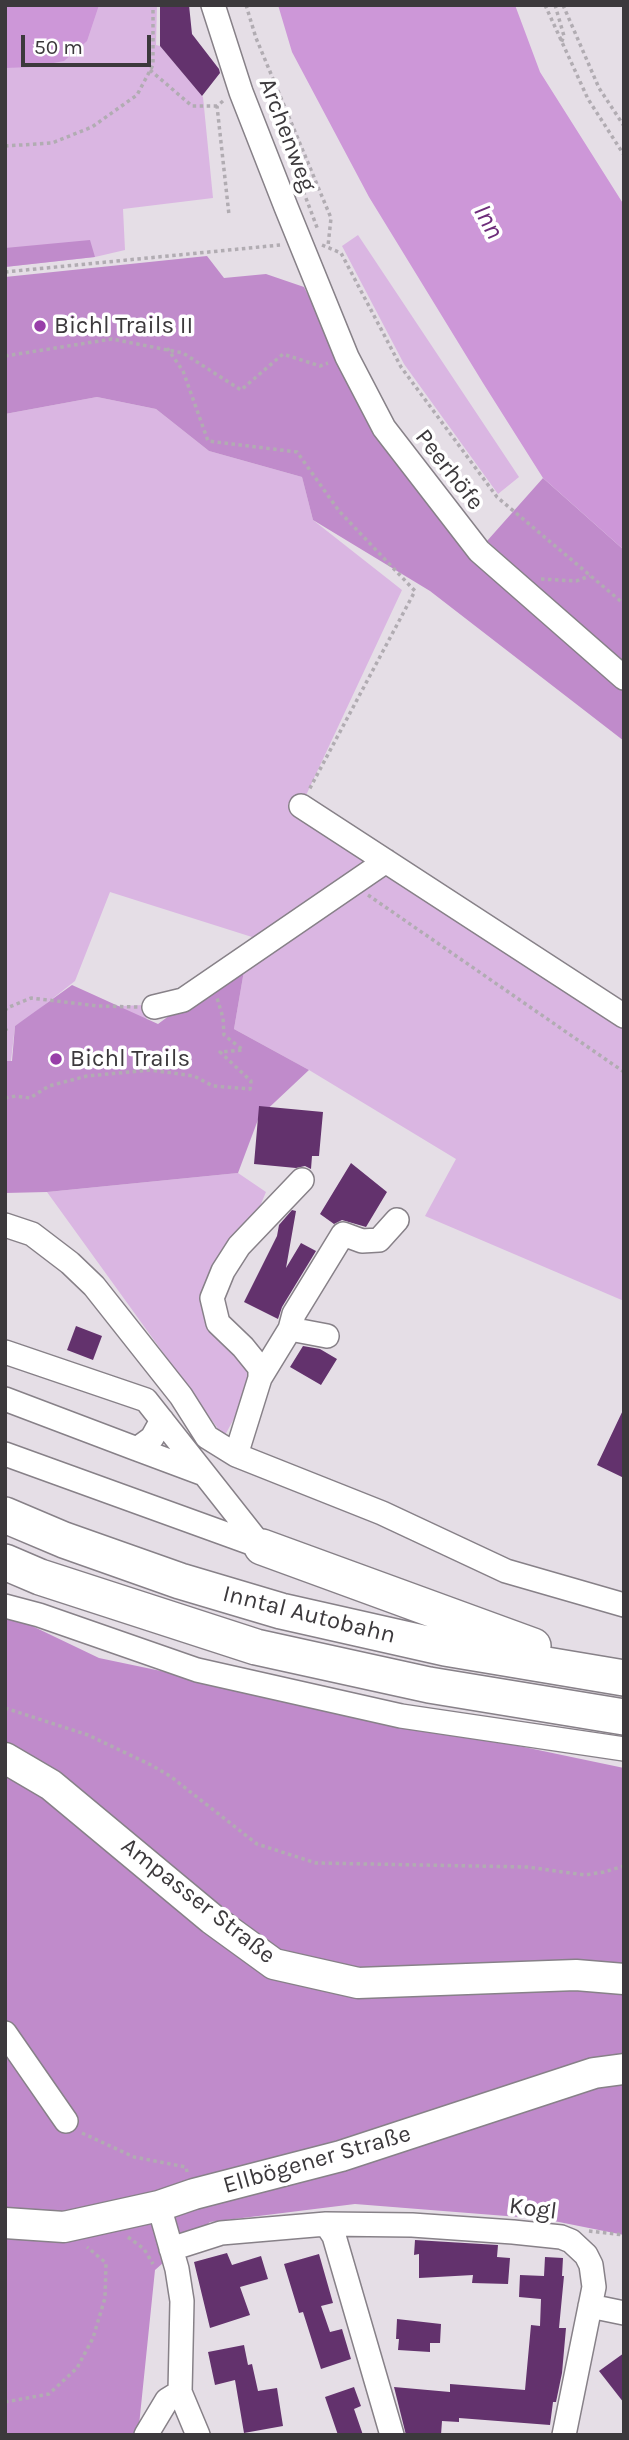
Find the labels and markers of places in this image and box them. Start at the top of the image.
place label: Bichl Trails II [54,312,193,340]
marker: Bichl Trails II [32,318,48,334]
place label: Bichl Trails [70,1045,190,1073]
marker: Bichl Trails [48,1051,64,1067]

